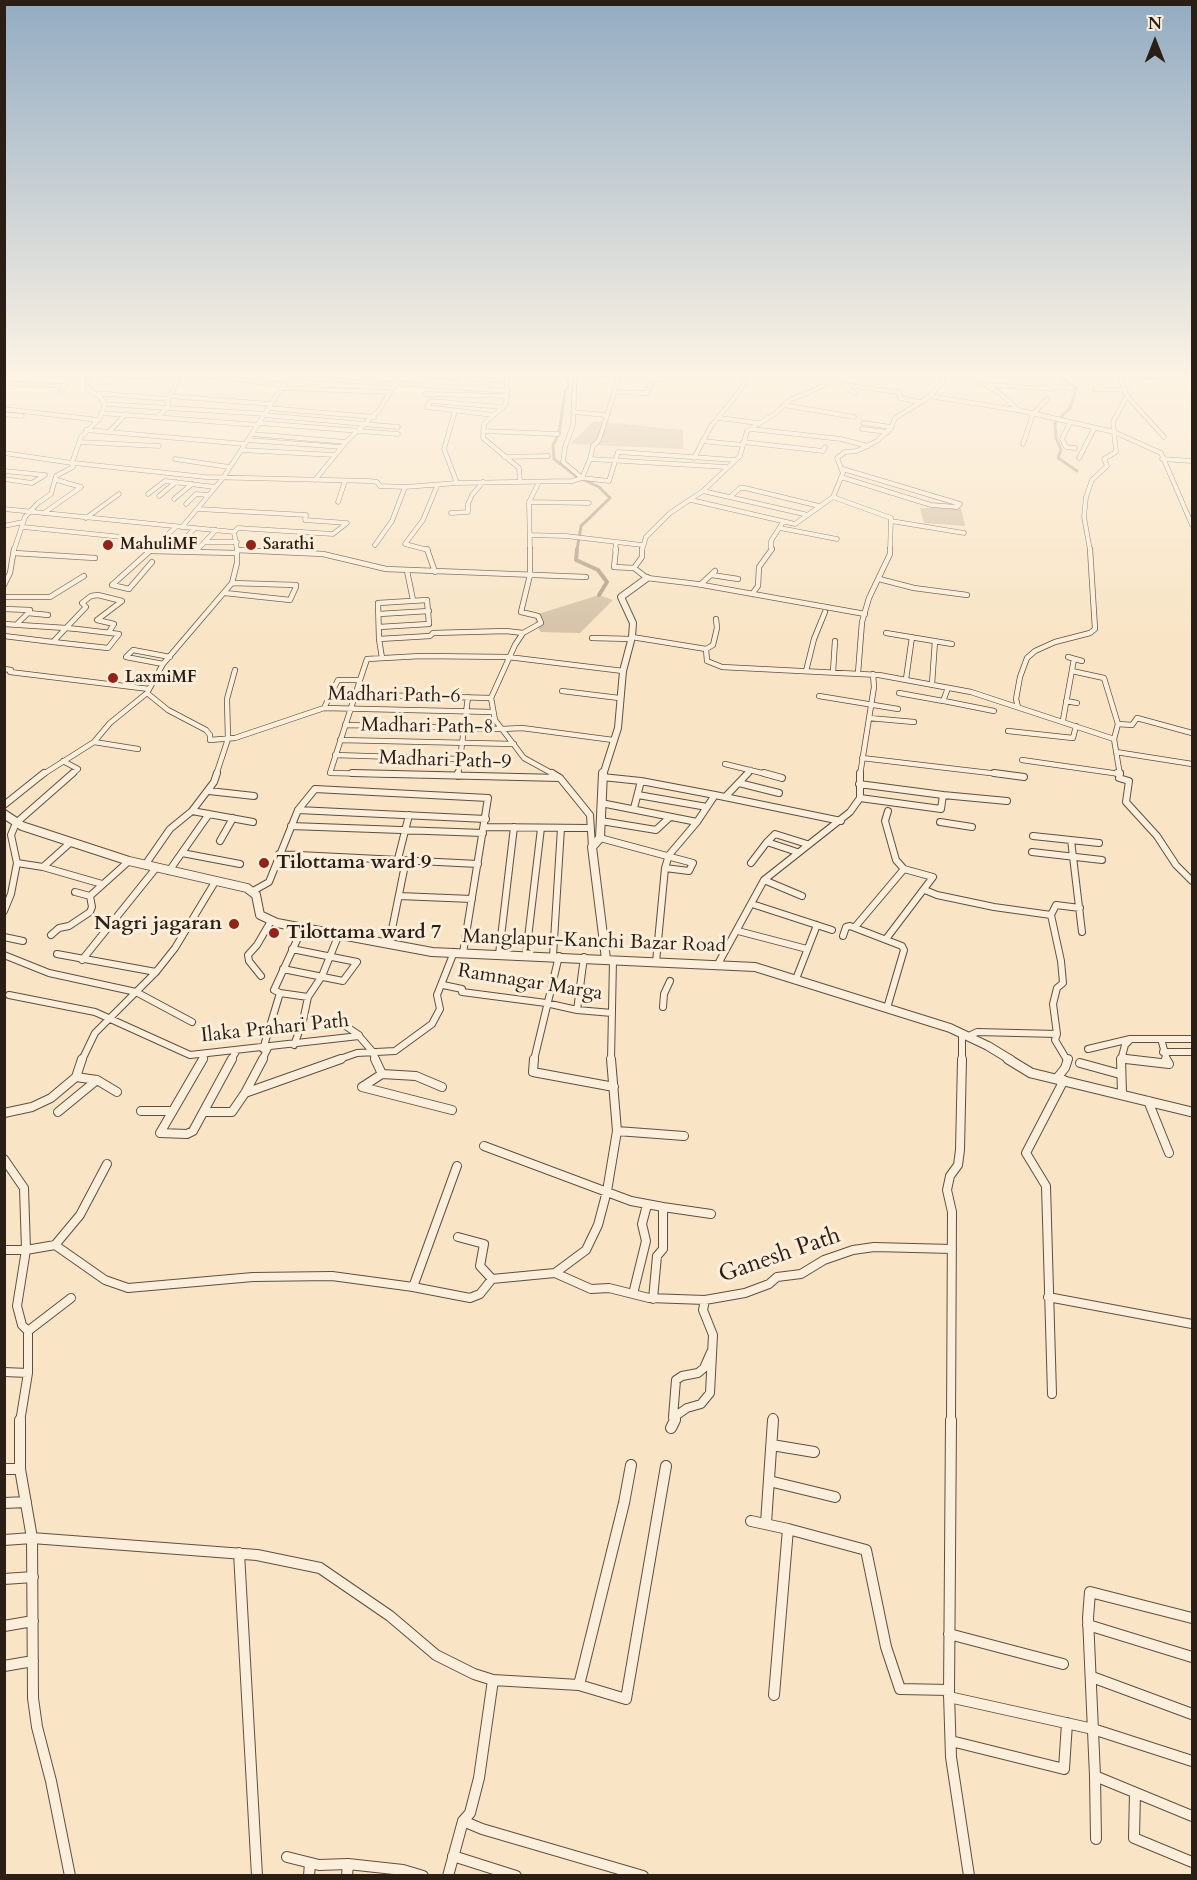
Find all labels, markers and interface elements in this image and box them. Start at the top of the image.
north arrow [1125,12,1185,72]
text: N [1148,13,1162,35]
place label: MahuliMF [120,535,198,555]
place label: Sarathi [263,535,314,555]
marker: MahuliMF [101,538,115,552]
marker: Sarathi [244,538,258,552]
place label: LaxmiMF [125,668,197,688]
marker: LaxmiMF [106,671,120,685]
street label: Madhari Path-6 [327,683,461,709]
street label: Madhari Path-8 [360,714,494,740]
street label: Madhari Path-9 [378,747,512,775]
place label: Tilottama ward 9 [276,851,431,875]
marker: Tilottama ward 9 [257,856,271,870]
place label: Nagri jagaran [94,912,222,936]
marker: Nagri jagaran [227,917,241,931]
place label: Tilottama ward 7 [286,921,441,945]
street label: Manglapur-Kanchi Bazar Road [462,925,726,959]
marker: Tilottama ward 7 [267,926,281,940]
street label: Ramnagar Marga [456,960,604,1006]
street label: Ilaka Prahari Path [200,1009,350,1049]
street label: Ganesh Path [715,1222,845,1290]

